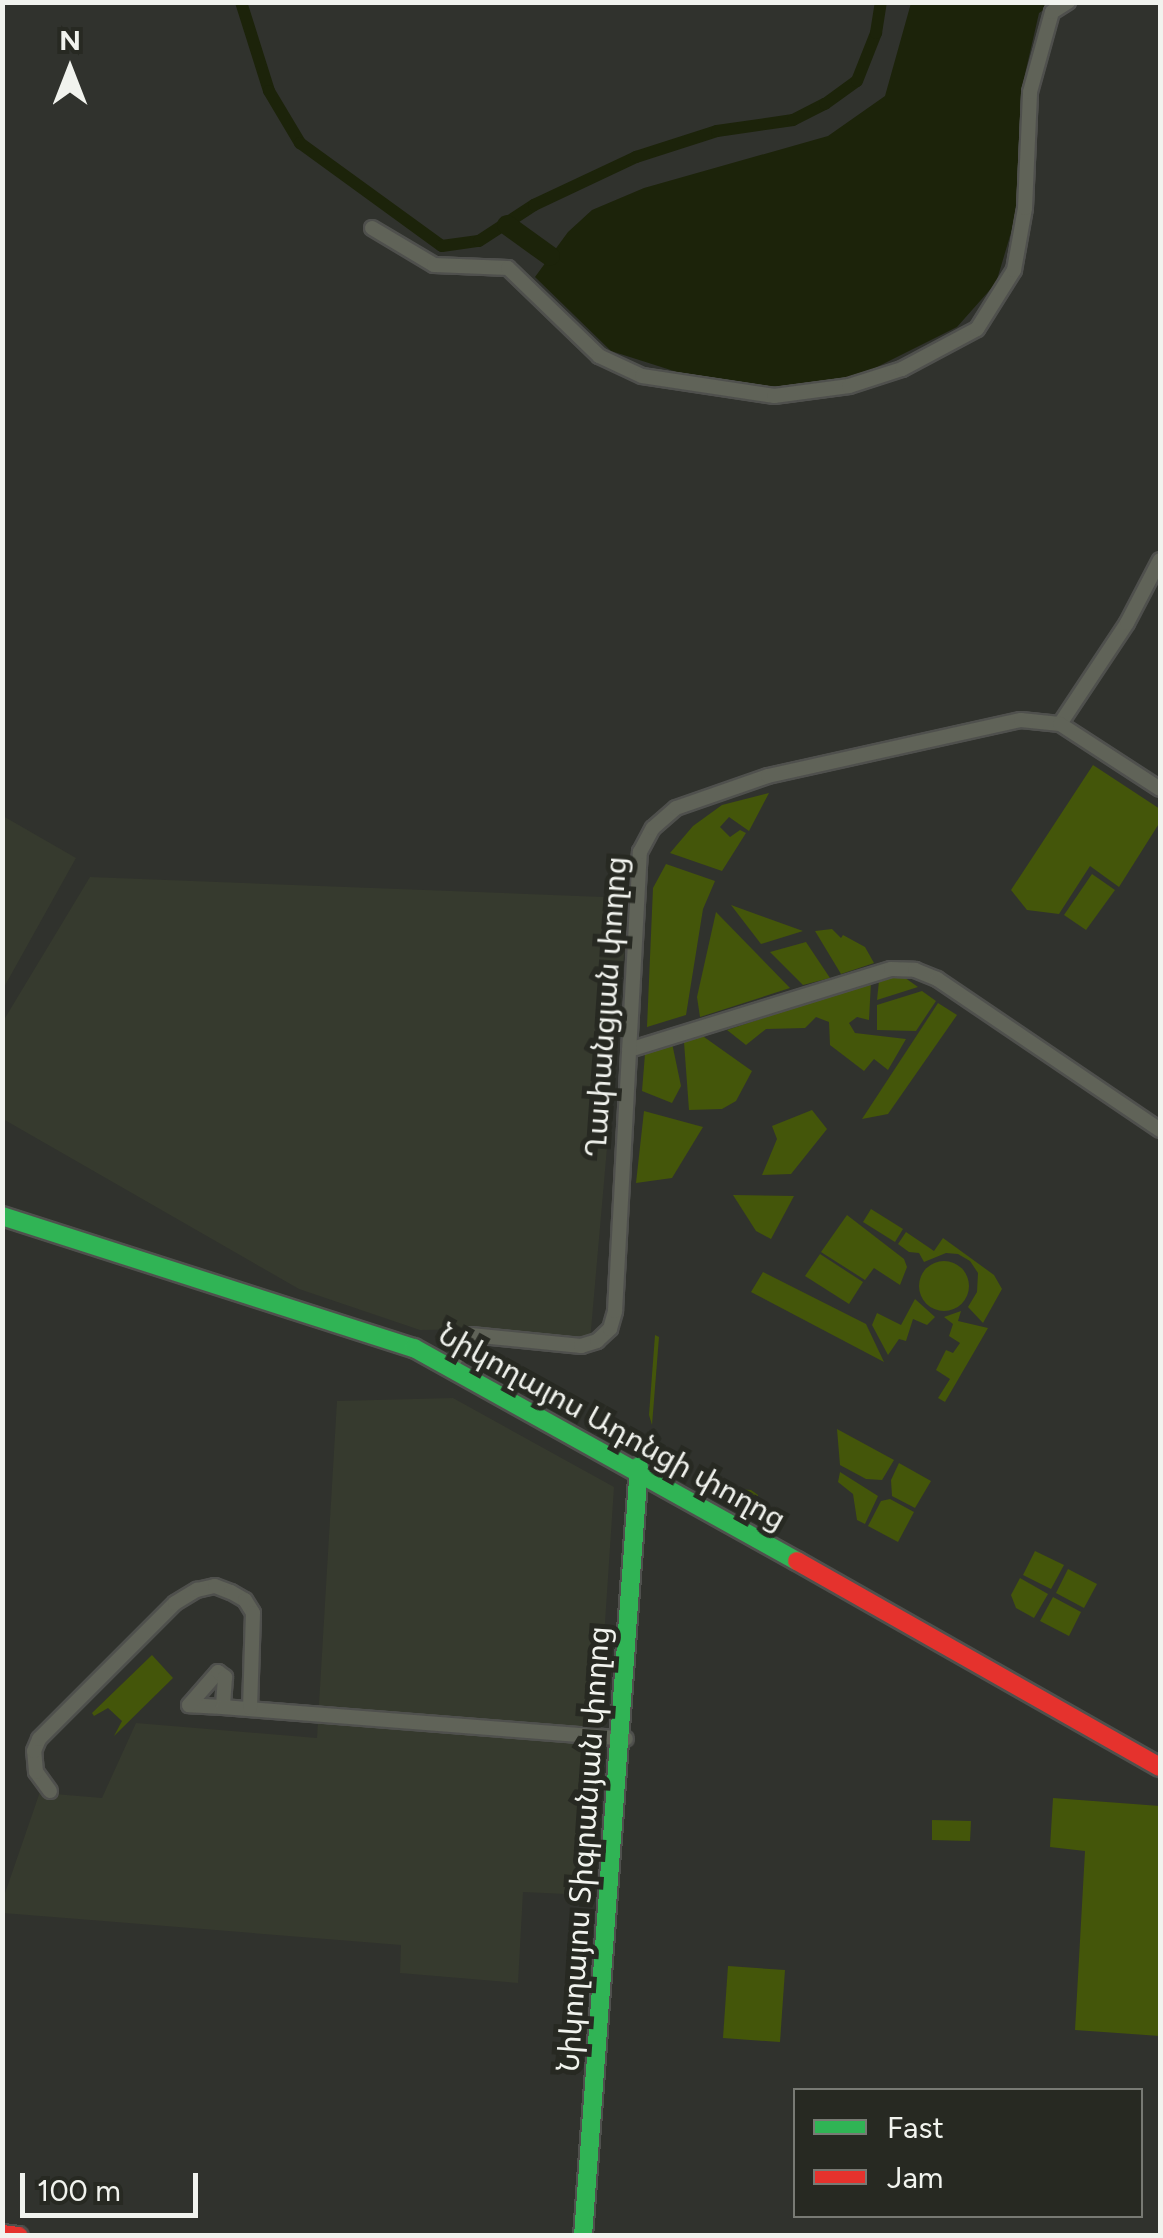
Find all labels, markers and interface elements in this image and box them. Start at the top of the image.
north arrow [20,20,120,120]
text: N [59,23,81,57]
street label: Ղափանցյան փողոց [578,855,634,1159]
street label: Նիկողայոս Ադոնցի փողոց [432,1316,792,1538]
street label: Նիկողայոս Տիգրանյան փողոց [550,1625,618,2073]
legend [793,2088,1143,2218]
text: Fast [887,2109,944,2146]
scale bar [25,2153,202,2215]
text: Jam [887,2159,943,2196]
text: 100 m [37,2172,121,2209]

